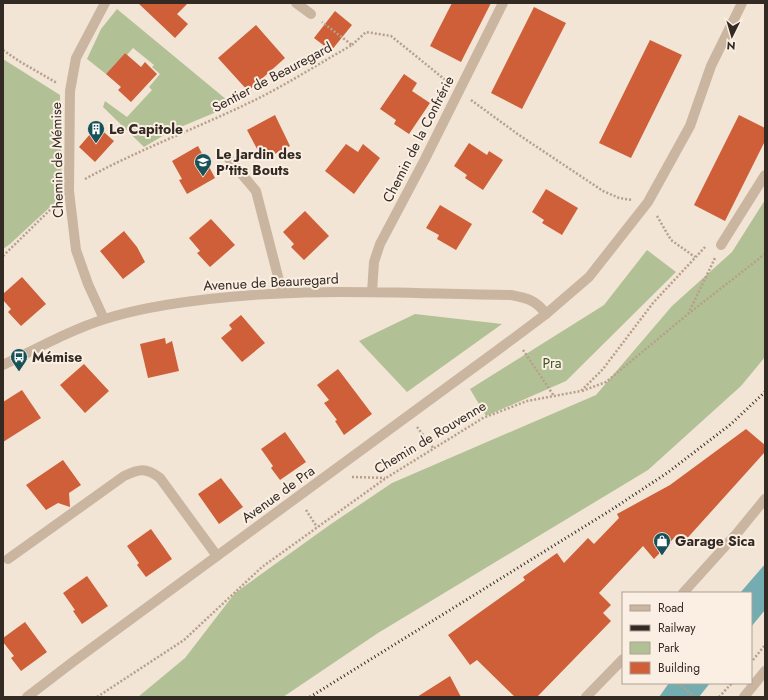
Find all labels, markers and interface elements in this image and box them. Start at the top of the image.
north arrow [712,16,752,56]
street label: Sentier de Beauregard [208,37,336,117]
text: N [726,38,736,54]
street label: Chemin de la Confrérie [377,72,459,206]
street label: Chemin de Mémise [46,102,68,218]
building icon: Le Capitole [86,119,106,144]
place label: Le Capitole [109,119,183,139]
place label: Le Jardin des P'tits Bouts [216,144,302,180]
school or university icon: Le Jardin des P'tits Bouts [193,152,213,177]
street label: Avenue de Beauregard [203,268,339,296]
bus stop icon: Mémise [9,347,29,372]
place label: Mémise [32,347,82,367]
park label: Pra [543,353,561,373]
street label: Chemin de Rouvenne [370,396,490,478]
street label: Avenue de Pra [237,461,319,527]
shop icon: Garage Sica [652,531,672,556]
place label: Garage Sica [675,531,755,551]
legend [622,592,752,684]
text: Road [658,599,684,617]
text: Railway [658,619,696,637]
text: Park [658,639,680,657]
text: Building [658,659,700,677]

